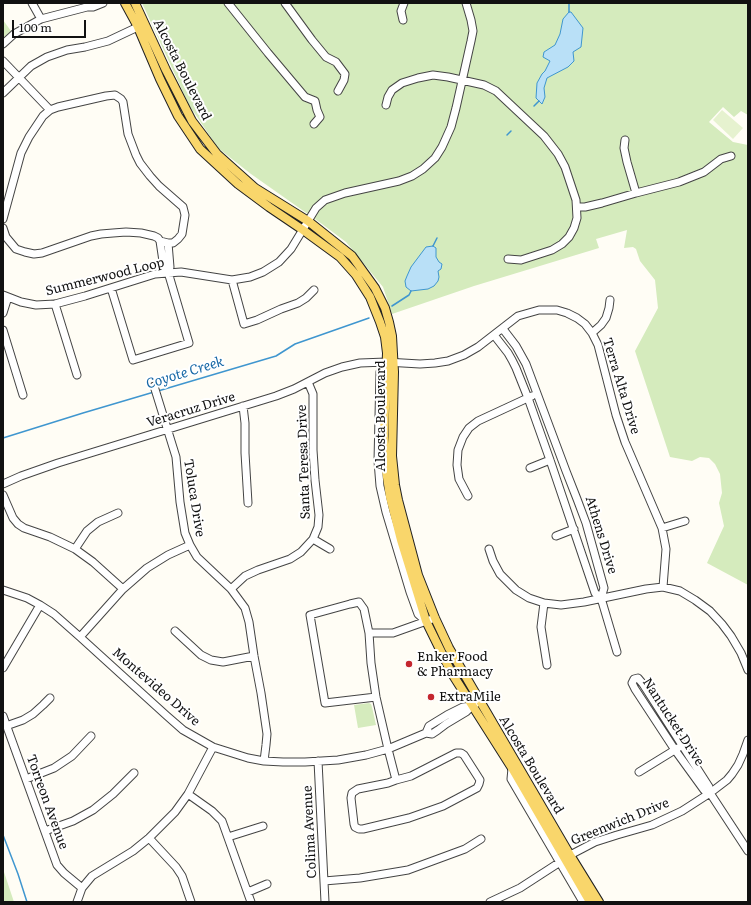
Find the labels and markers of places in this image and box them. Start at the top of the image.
place label: Enker Food & Pharmacy [417,649,493,680]
marker: Enker Food & Pharmacy [404,659,414,669]
place label: ExtraMile [439,689,501,705]
marker: ExtraMile [426,692,436,702]

